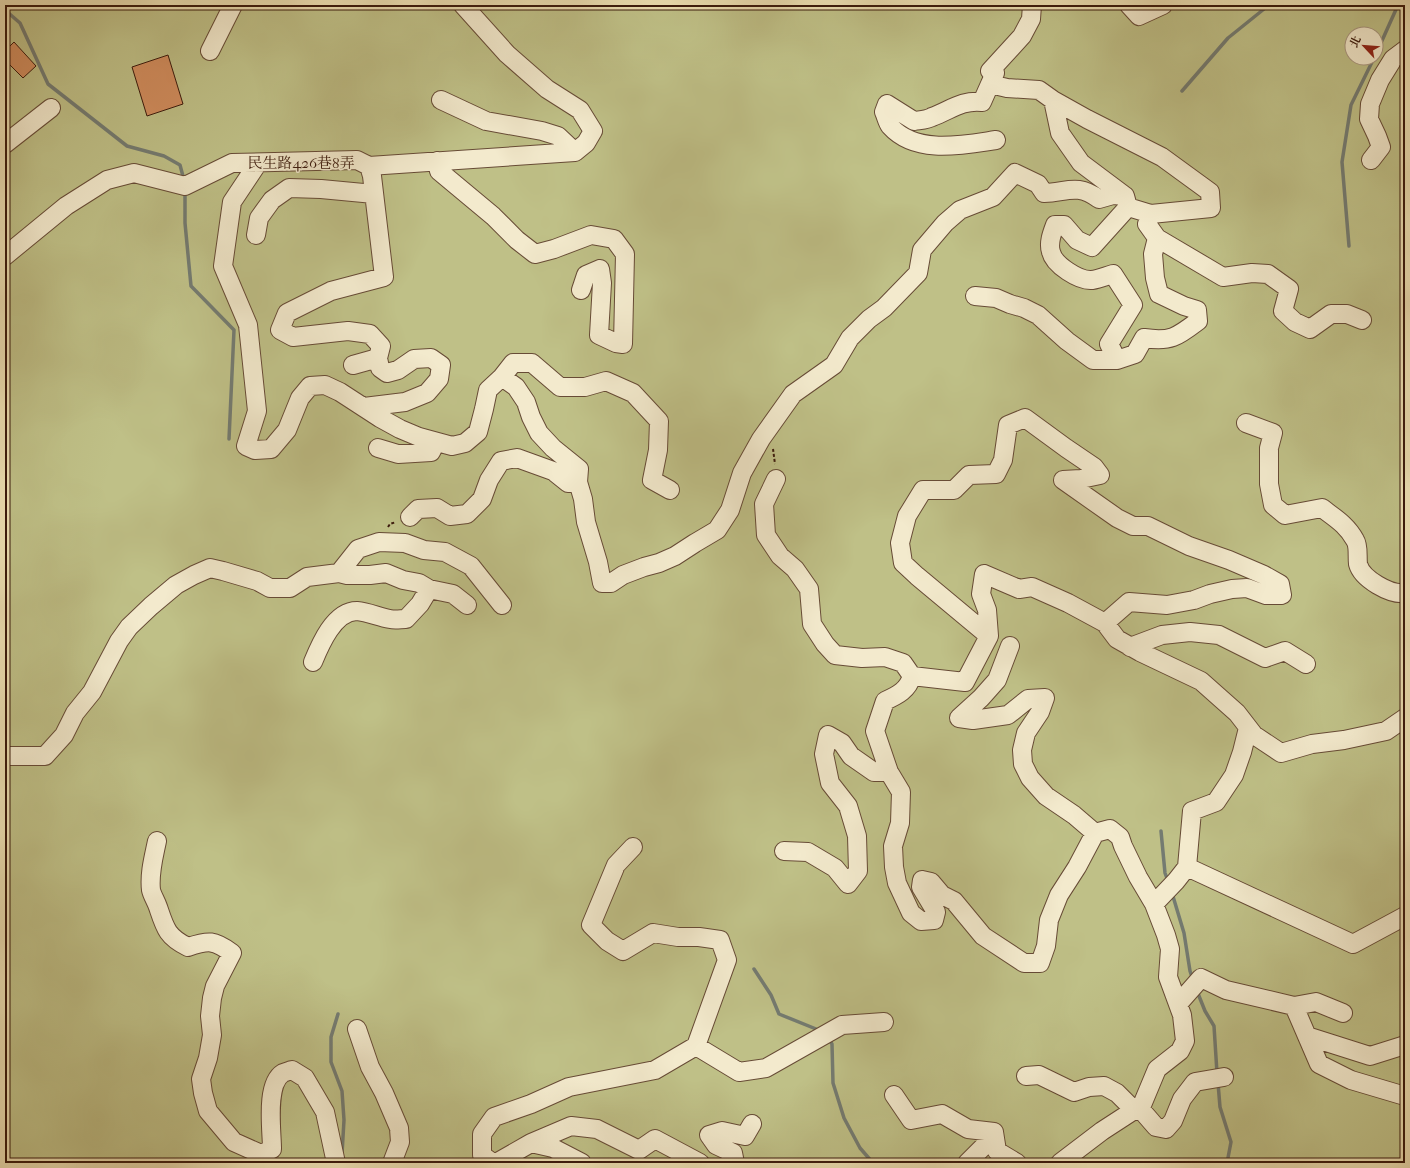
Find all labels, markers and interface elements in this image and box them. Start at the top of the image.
north arrow [1344,26,1384,66]
text: 北 [1347,34,1364,50]
street label: 民生路426巷8弄 [247,154,355,172]

